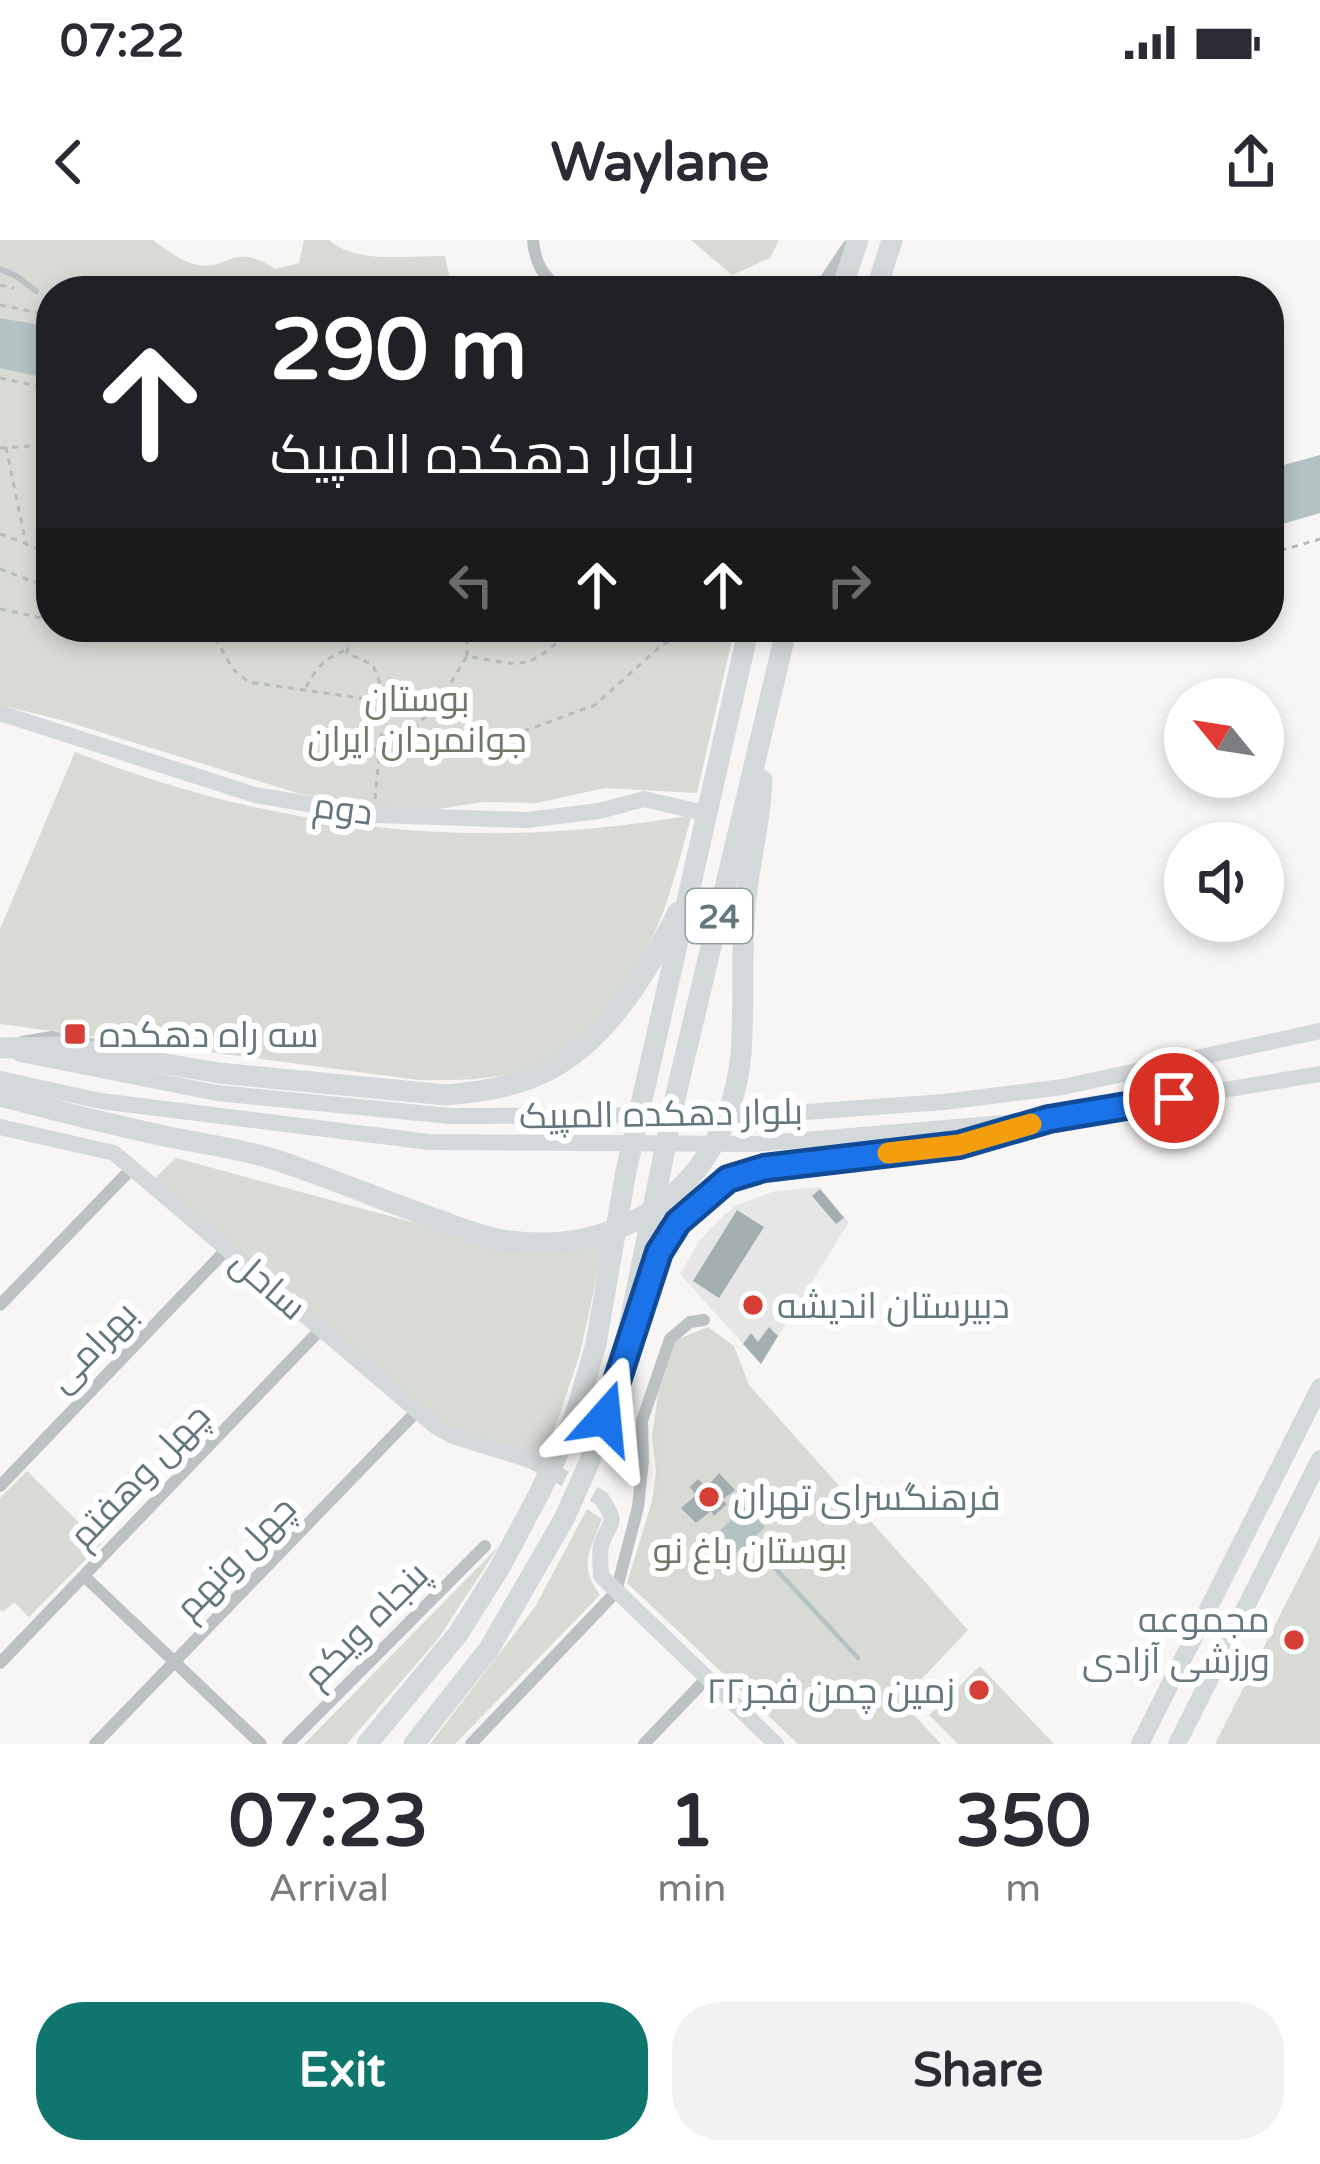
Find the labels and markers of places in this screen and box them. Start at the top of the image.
place label: سه راه دهکده [99,1014,319,1057]
marker: سه راه دهکده [62,1021,88,1047]
pin [1123,1047,1225,1149]
place label: دبیرستان اندیشه [777,1285,1010,1328]
marker: دبیرستان اندیشه [740,1292,766,1318]
place label: فرهنگسرای تهران [733,1477,1001,1520]
marker: فرهنگسرای تهران [696,1484,722,1510]
place label: مجموعه ورزشی آزادی [1082,1599,1270,1683]
marker: مجموعه ورزشی آزادی [1281,1627,1307,1653]
place label: زمین چمن فجر۲۲ [706,1670,955,1714]
marker: زمین چمن فجر۲۲ [966,1677,992,1703]

